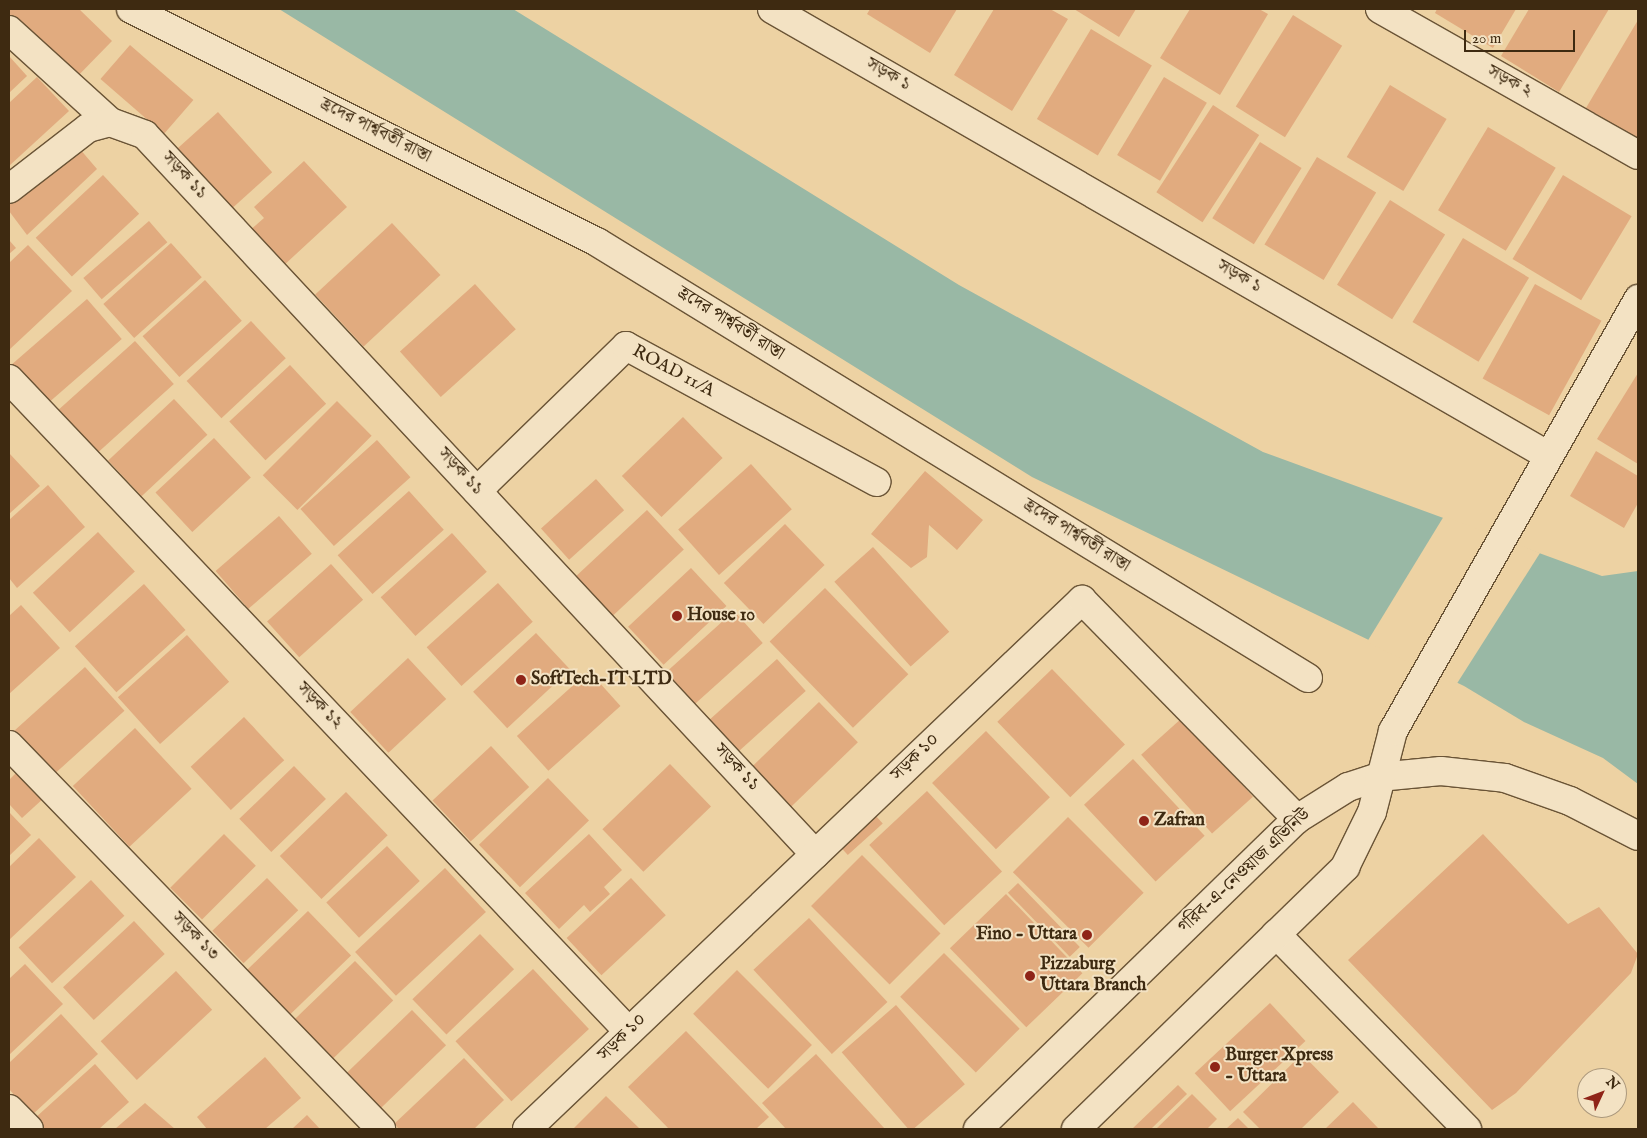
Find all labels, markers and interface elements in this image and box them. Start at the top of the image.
scale bar [1467,20,1578,52]
text: 20 m [1472,29,1501,48]
street label: সড়ক ১ [862,54,914,96]
street label: সড়ক ২ [1483,61,1535,103]
street label: হ্রদের পার্শ্ববর্তী রাস্তা [316,94,434,168]
street label: সড়ক ১১ [156,148,212,204]
street label: সড়ক ১ [1213,256,1265,298]
street label: হ্রদের পার্শ্ববর্তী রাস্তা [672,282,788,366]
street label: ROAD 11/A [628,341,718,403]
street label: সড়ক ১১ [432,444,488,500]
street label: হ্রদের পার্শ্ববর্তী রাস্তা [1018,494,1134,578]
place label: House 10 [687,605,755,627]
marker: House 10 [671,610,683,622]
place label: SoftTech-IT LTD [531,669,672,691]
marker: SoftTech-IT LTD [515,674,527,686]
street label: সড়ক ১২ [291,678,347,734]
street label: সড়ক ১০ [887,730,945,786]
street label: সড়ক ১১ [708,740,764,796]
street label: গরিব-এ-নেওয়াজ এভিনিউ [1174,805,1316,939]
place label: Zafran [1154,810,1205,832]
marker: Zafran [1138,815,1150,827]
street label: সড়ক ১৩ [166,908,224,966]
place label: Fino - Uttara [976,924,1077,946]
marker: Fino - Uttara [1081,929,1093,941]
place label: Pizzaburg Uttara Branch [1040,955,1146,998]
marker: Pizzaburg Uttara Branch [1024,970,1036,982]
street label: সড়ক ১০ [594,1010,652,1066]
place label: Burger Xpress - Uttara [1225,1046,1333,1088]
marker: Burger Xpress - Uttara [1209,1061,1221,1073]
north arrow [1577,1068,1627,1118]
text: N [1602,1073,1623,1094]

